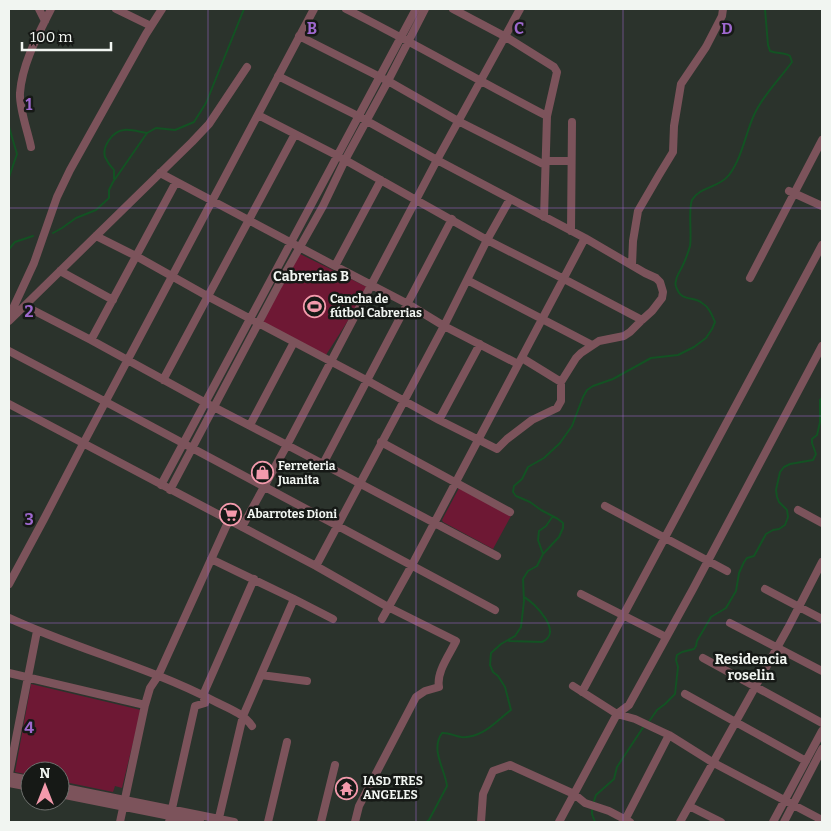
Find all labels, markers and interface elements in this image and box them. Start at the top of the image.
text: B [307,19,317,38]
text: C [514,19,524,38]
text: D [721,19,733,38]
scale bar [22,20,111,52]
text: 100 m [30,28,73,46]
text: 1 [26,95,33,114]
district label: Cabrerias B [273,268,349,285]
place label: Cancha de fútbol Cabrerias [330,292,422,320]
sports icon: Cancha de fútbol Cabrerias [302,294,326,318]
text: 2 [24,302,34,321]
place label: Ferreteria Juanita [277,459,336,487]
shop icon: Ferreteria Juanita [250,461,274,485]
supermarket icon: Abarrotes Dioni [219,502,243,526]
place label: Abarrotes Dioni [247,507,337,521]
text: 3 [24,510,34,529]
district label: Residencia roselin [715,651,787,684]
text: 4 [24,718,34,737]
north arrow [20,761,70,811]
text: N [40,765,51,782]
place label: IASD TRES ANGELES [363,774,423,802]
temple icon: IASD TRES ANGELES [335,776,359,800]

